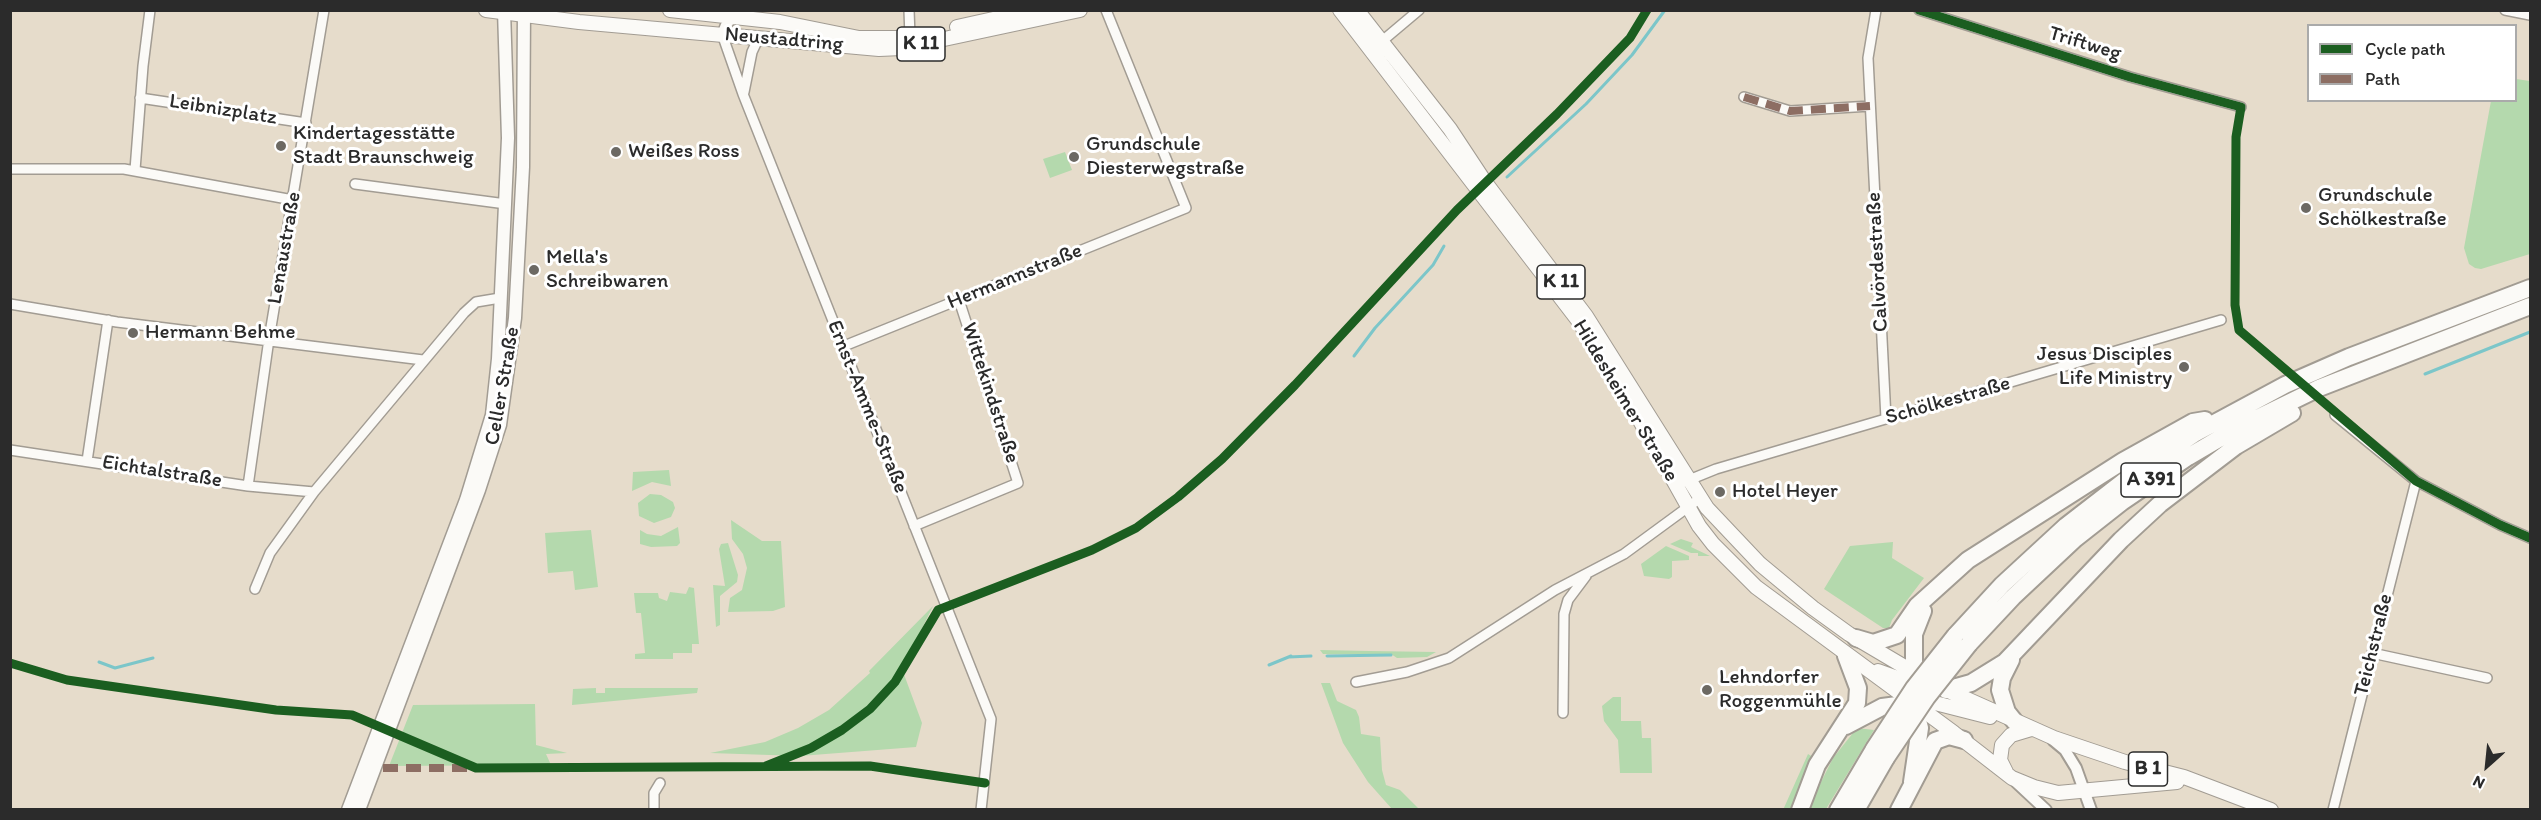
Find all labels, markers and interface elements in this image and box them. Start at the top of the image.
street label: Triftweg [2046,21,2124,67]
street label: Neustadtring [724,22,844,58]
legend [2307,24,2517,102]
road number: K 11 [897,27,945,61]
text: Cycle path [2365,38,2445,60]
text: Path [2365,68,2400,90]
street label: Leibnizplatz [167,89,279,131]
place label: Kindertagesstätte Stadt Braunschweig [293,121,474,171]
place label: Grundschule Diesterwegstraße [1086,132,1244,182]
marker: Kindertagesstätte Stadt Braunschweig [274,139,288,153]
place label: Weißes Ross [628,139,740,165]
marker: Weißes Ross [609,145,623,159]
marker: Grundschule Diesterwegstraße [1067,150,1081,164]
place label: Grundschule Schölkestraße [2318,183,2447,233]
street label: Lenaustraße [263,190,307,306]
street label: Calvördestraße [1862,191,1894,333]
marker: Grundschule Schölkestraße [2299,201,2313,215]
street label: Hermannstraße [944,238,1086,316]
place label: Mella's Schreibwaren [546,245,668,295]
marker: Mella's Schreibwaren [527,263,541,277]
road number: K 11 [1537,265,1585,299]
street label: Hildesheimer Straße [1567,315,1683,487]
street label: Ernst-Amme-Straße [821,317,913,497]
street label: Wittekindstraße [955,319,1025,467]
place label: Hermann Behme [145,320,295,346]
street label: Celler Straße [480,325,526,447]
marker: Hermann Behme [126,326,140,340]
place label: Jesus Disciples Life Ministry [2037,342,2172,392]
marker: Jesus Disciples Life Ministry [2177,360,2191,374]
street label: Schölkestraße [1883,371,2013,431]
street label: Eichtalstraße [100,450,224,494]
road number: A 391 [2121,463,2181,497]
place label: Hotel Heyer [1732,479,1838,505]
marker: Hotel Heyer [1713,485,1727,499]
street label: Teichstraße [2349,591,2399,699]
place label: Lehndorfer Roggenmühle [1719,665,1842,715]
marker: Lehndorfer Roggenmühle [1700,683,1714,697]
north arrow [2457,736,2517,796]
road number: B 1 [2128,752,2168,786]
text: N [2469,772,2488,793]

